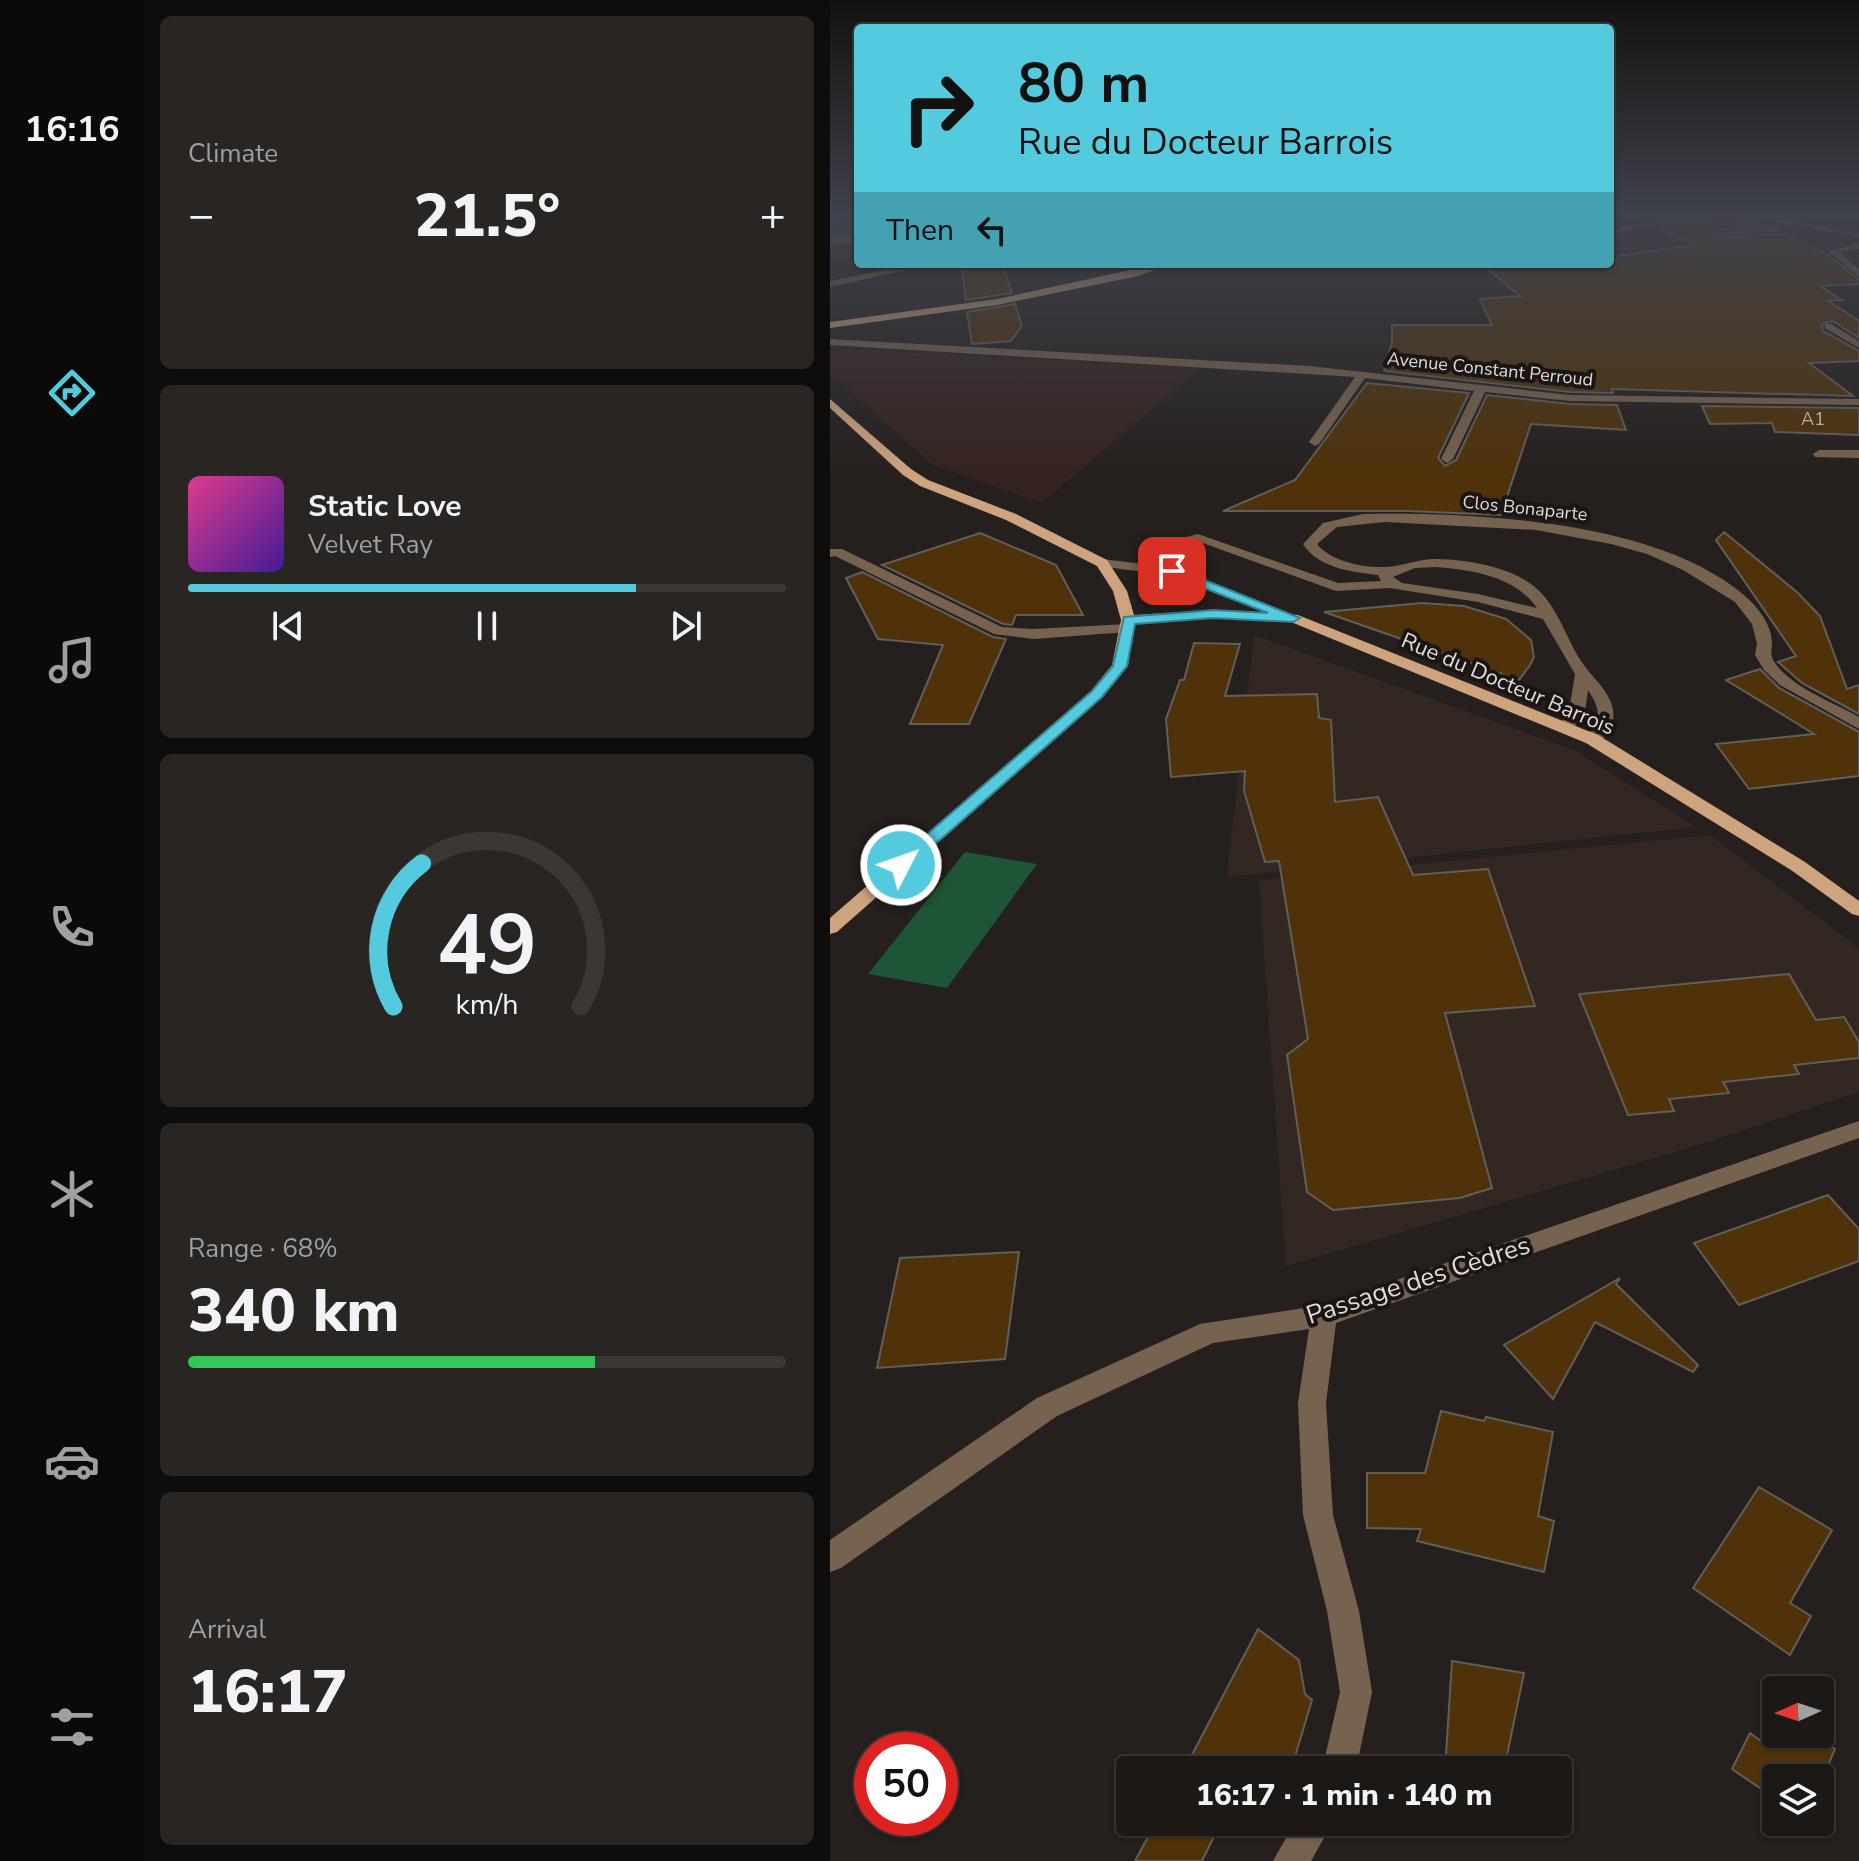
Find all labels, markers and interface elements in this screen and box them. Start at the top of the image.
text: 80 m [1018,45,1149,122]
icon: right [886,56,990,160]
text: 16:16 [24,105,120,154]
text: Rue du Docteur Barrois [1018,118,1393,167]
text: Climate [188,136,278,171]
text: 21.5° [414,175,560,257]
text: − [188,186,214,246]
text: + [760,186,786,246]
icon: left [970,208,1014,252]
text: Then [886,210,954,251]
street label: Avenue Constant Perroud [1386,346,1594,392]
icon: directions [44,365,100,421]
house number: A1 [1801,407,1825,431]
text: Static Love [308,486,462,527]
street label: Clos Bonaparte [1461,490,1589,526]
text: Velvet Ray [308,527,433,562]
pin [1138,537,1206,605]
icon: arrive [1150,549,1194,593]
icon: previous [266,604,310,648]
icon: pause [465,604,509,648]
icon: next [664,604,708,648]
street label: Rue du Docteur Barrois [1397,625,1619,743]
icon: music [44,632,100,688]
position arrow [859,823,943,907]
text: 49 [437,888,537,1001]
icon: phone [44,899,100,955]
text: km/h [456,985,518,1024]
icon: climate [44,1166,100,1222]
street label: Passage des Cèdres [1302,1227,1534,1333]
text: Range · 68% [188,1231,338,1266]
text: 340 km [188,1270,400,1352]
icon: car [44,1433,100,1489]
text: Arrival [188,1612,266,1647]
text: 16:17 [188,1651,348,1733]
north arrow [1762,1676,1834,1748]
map controls [1762,1676,1834,1836]
icon: filters [44,1699,100,1755]
speed limit sign: 50 [854,1732,958,1836]
button: layers [1762,1764,1834,1836]
text: 16:17 · 1 min · 140 m [1196,1775,1492,1816]

